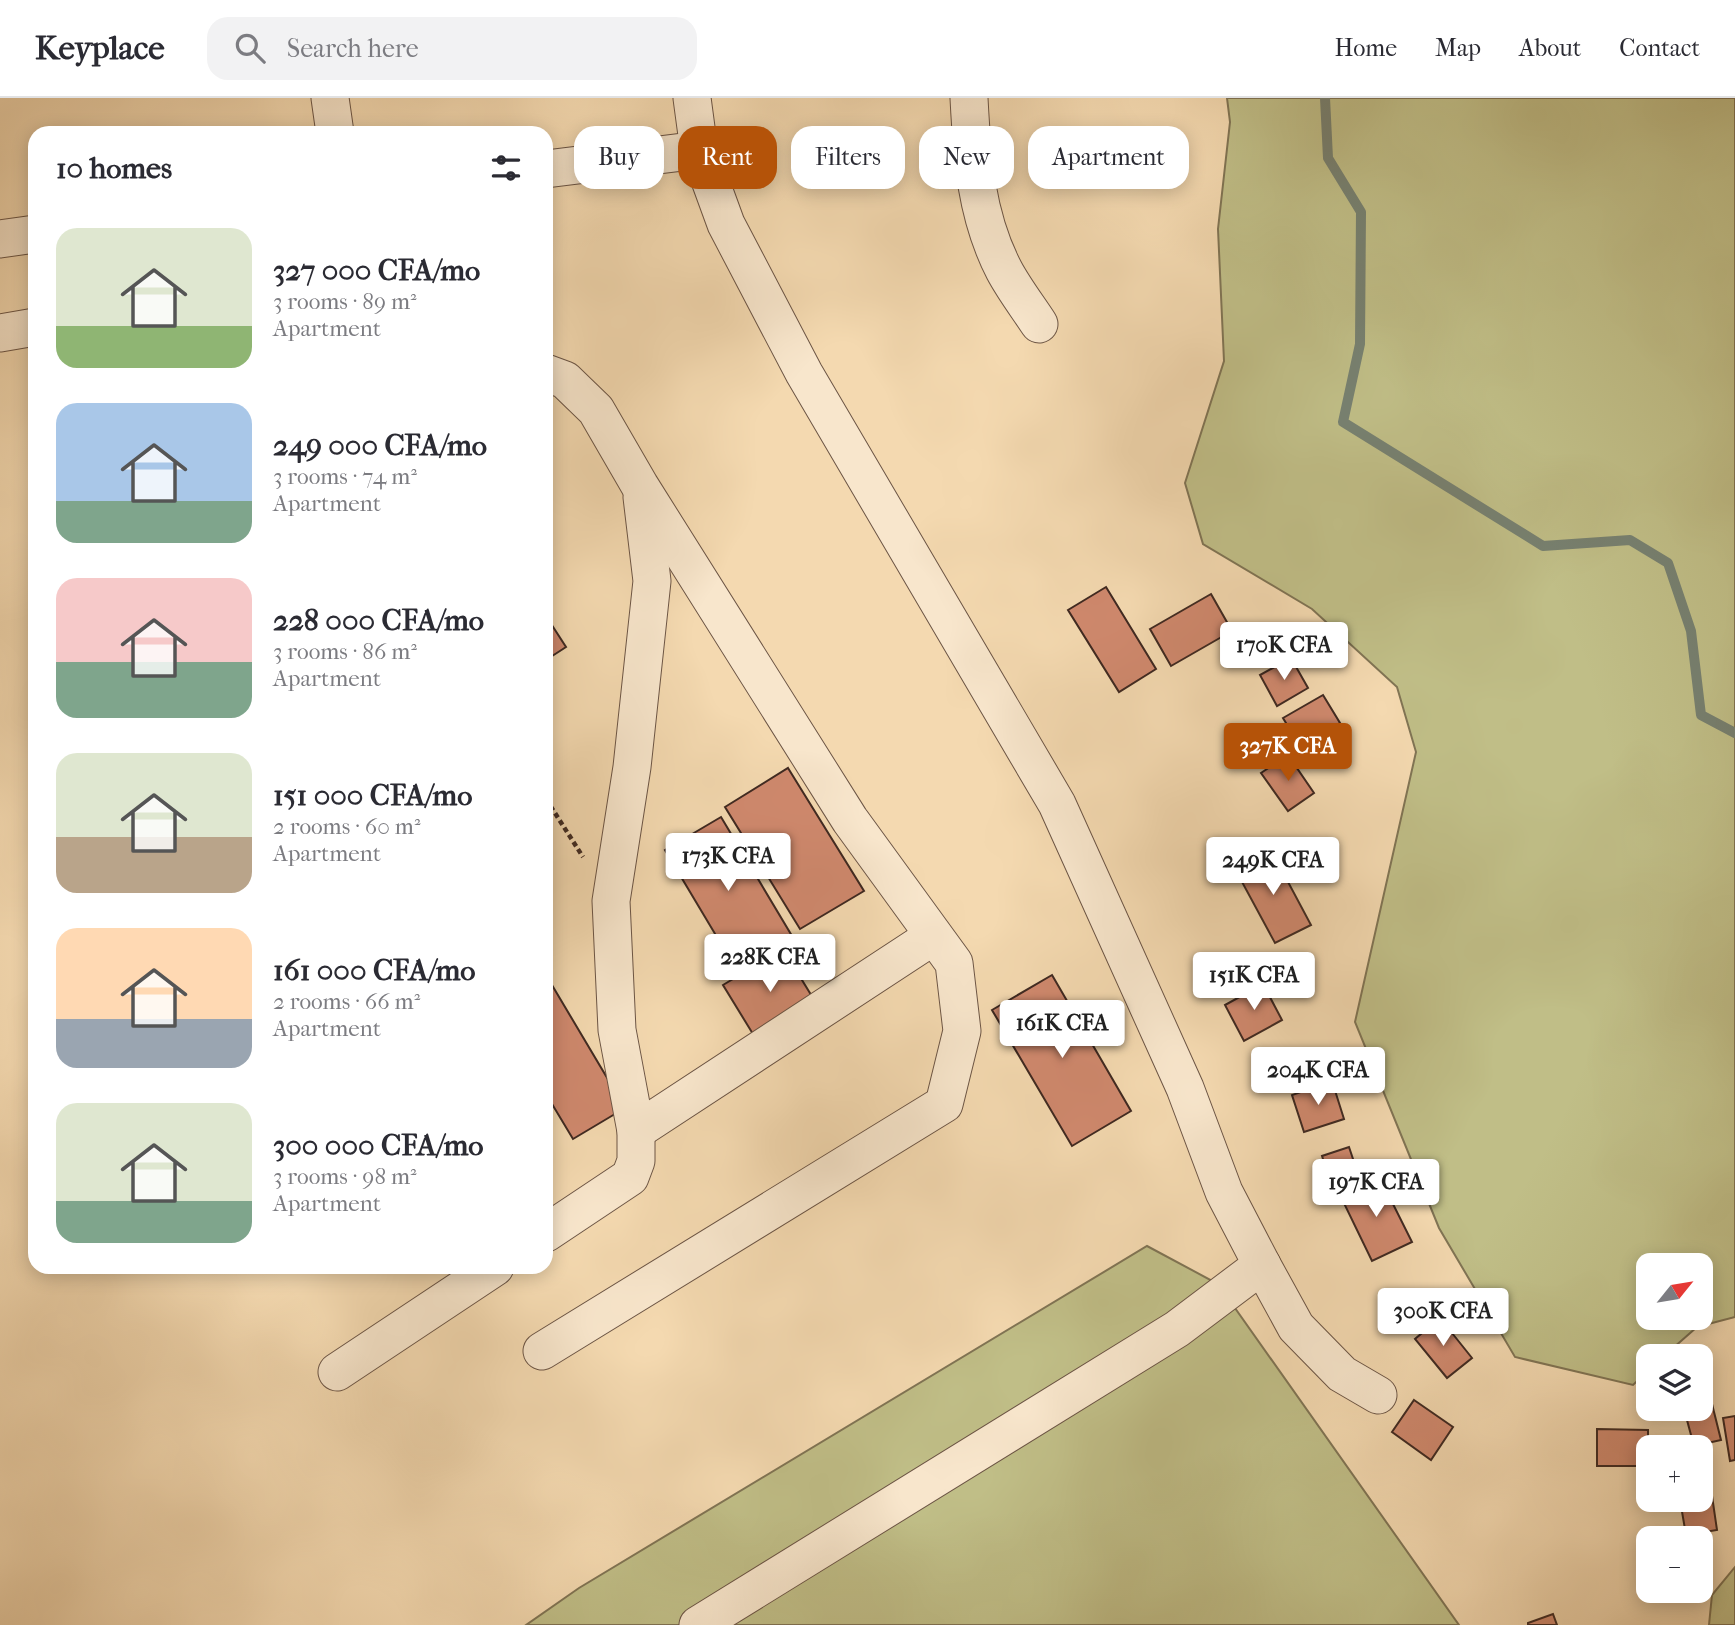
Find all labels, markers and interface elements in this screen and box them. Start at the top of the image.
search box [207,17,697,80]
text: Keyplace [35,29,165,68]
icon: search [231,29,269,67]
text: Search here [287,33,419,64]
text: Home [1335,34,1397,62]
text: Map [1435,34,1481,62]
text: About [1519,34,1581,62]
text: Contact [1619,34,1700,62]
chip: Buy [574,126,664,189]
chip: Rent [678,126,777,189]
chip: Filters [791,126,905,189]
chip: New [919,126,1014,189]
chip: Apartment [1028,126,1189,189]
icon: filters [487,149,525,187]
text: 10 homes [56,151,172,186]
text: 327 000 CFA/mo [273,253,480,288]
icon: home [112,256,196,340]
text: 3 rooms · 89 m² [273,288,417,315]
text: Apartment [273,315,381,342]
text: 249 000 CFA/mo [273,428,487,463]
icon: home [112,431,196,515]
text: 3 rooms · 74 m² [273,463,417,490]
text: Apartment [273,490,381,517]
text: 228 000 CFA/mo [273,603,484,638]
icon: home [112,606,196,690]
pin: 170K CFA [1212,622,1356,682]
text: 170K CFA [1236,631,1332,658]
text: 3 rooms · 86 m² [273,638,417,665]
text: Apartment [273,665,381,692]
pin: 327K CFA [1216,724,1360,783]
text: 327K CFA [1240,732,1336,759]
text: 151 000 CFA/mo [273,778,472,813]
icon: home [112,781,196,865]
text: 2 rooms · 60 m² [273,813,420,840]
pin: 173K CFA [656,834,800,893]
pin: 249K CFA [1201,838,1345,897]
text: Apartment [273,840,381,867]
text: 173K CFA [682,842,774,869]
text: 249K CFA [1222,846,1324,873]
pin: 228K CFA [698,934,842,994]
text: 228K CFA [720,943,820,970]
text: 161 000 CFA/mo [273,953,476,988]
pin: 151K CFA [1182,953,1326,1012]
icon: home [112,956,196,1040]
text: 151K CFA [1209,961,1299,988]
text: 2 rooms · 66 m² [273,988,420,1015]
pin: 161K CFA [990,1000,1134,1060]
text: 161K CFA [1016,1009,1108,1036]
text: Apartment [273,1015,381,1042]
pin: 204K CFA [1246,1048,1390,1107]
text: 204K CFA [1267,1056,1369,1083]
text: 300 000 CFA/mo [273,1128,484,1163]
icon: home [112,1131,196,1215]
pin: 197K CFA [1304,1160,1448,1219]
text: 3 rooms · 98 m² [273,1163,417,1190]
text: 197K CFA [1328,1168,1424,1195]
text: Apartment [273,1190,381,1217]
north arrow [1636,1253,1713,1330]
map controls [1636,1253,1713,1603]
pin: 300K CFA [1371,1288,1515,1348]
text: 300K CFA [1394,1297,1492,1324]
button: layers [1636,1344,1713,1421]
button: + [1636,1435,1713,1512]
button: − [1636,1526,1713,1603]

